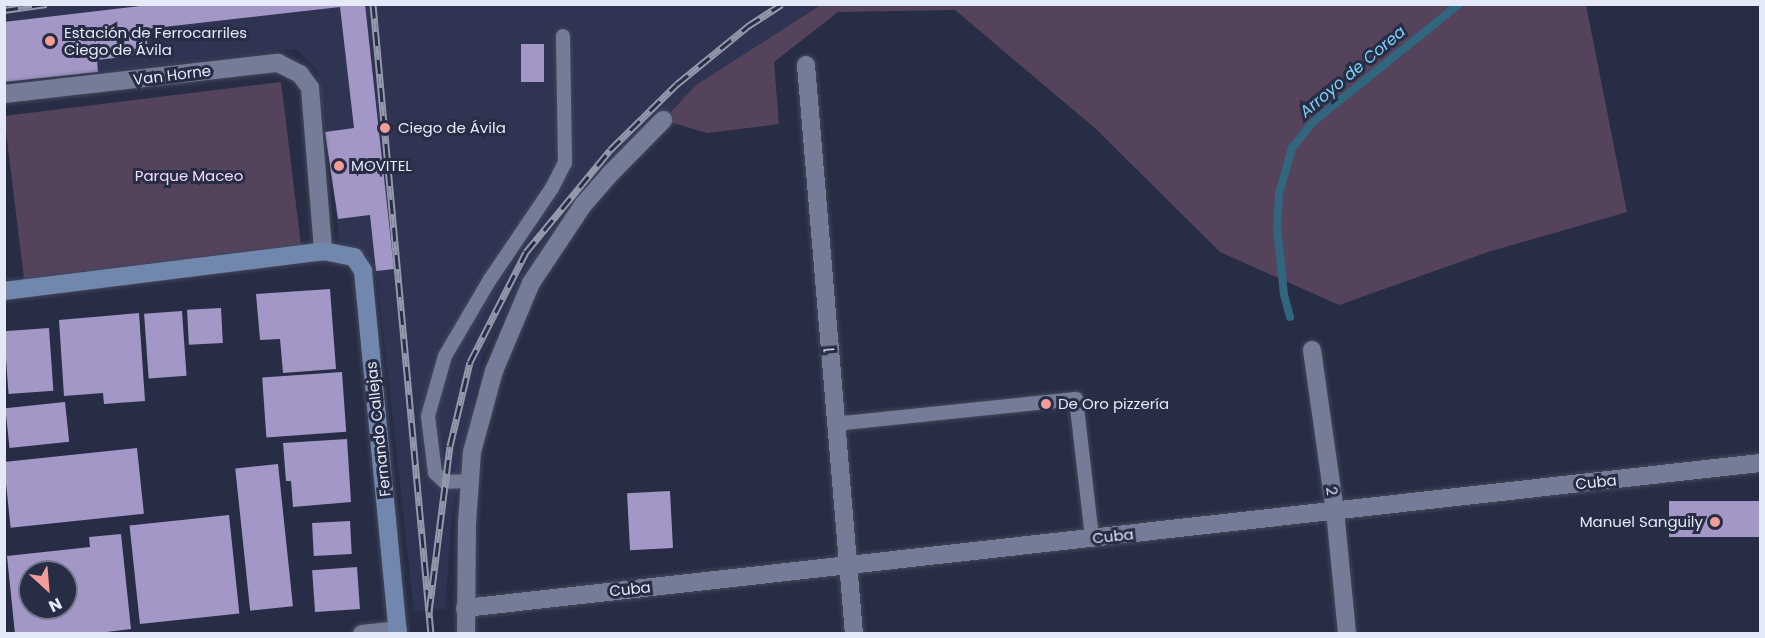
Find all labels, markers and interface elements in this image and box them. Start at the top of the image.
water label: Arroyo de Corea [1296,22,1410,122]
place label: Estación de Ferrocarriles Ciego de Ávila [64,23,247,58]
marker: Estación de Ferrocarriles Ciego de Ávila [41,32,59,50]
street label: Van Horne [132,61,212,89]
marker: Ciego de Ávila [376,119,394,137]
place label: Ciego de Ávila [398,119,506,137]
place label: MOVITEL [351,157,412,175]
marker: MOVITEL [332,159,346,173]
park label: Parque Maceo [135,167,243,185]
street label: 1 [820,347,838,353]
street label: Fernando Callejas [362,361,394,497]
place label: De Oro pizzería [1058,395,1169,413]
marker: De Oro pizzería [1039,397,1053,411]
street label: Cuba [1574,471,1618,493]
street label: 2 [1322,485,1342,497]
place label: Manuel Sanguily [1580,513,1703,531]
marker: Manuel Sanguily [1708,515,1722,529]
street label: Cuba [1091,525,1135,547]
north arrow [18,560,78,620]
street label: Cuba [608,578,652,600]
text: N [45,592,66,618]

